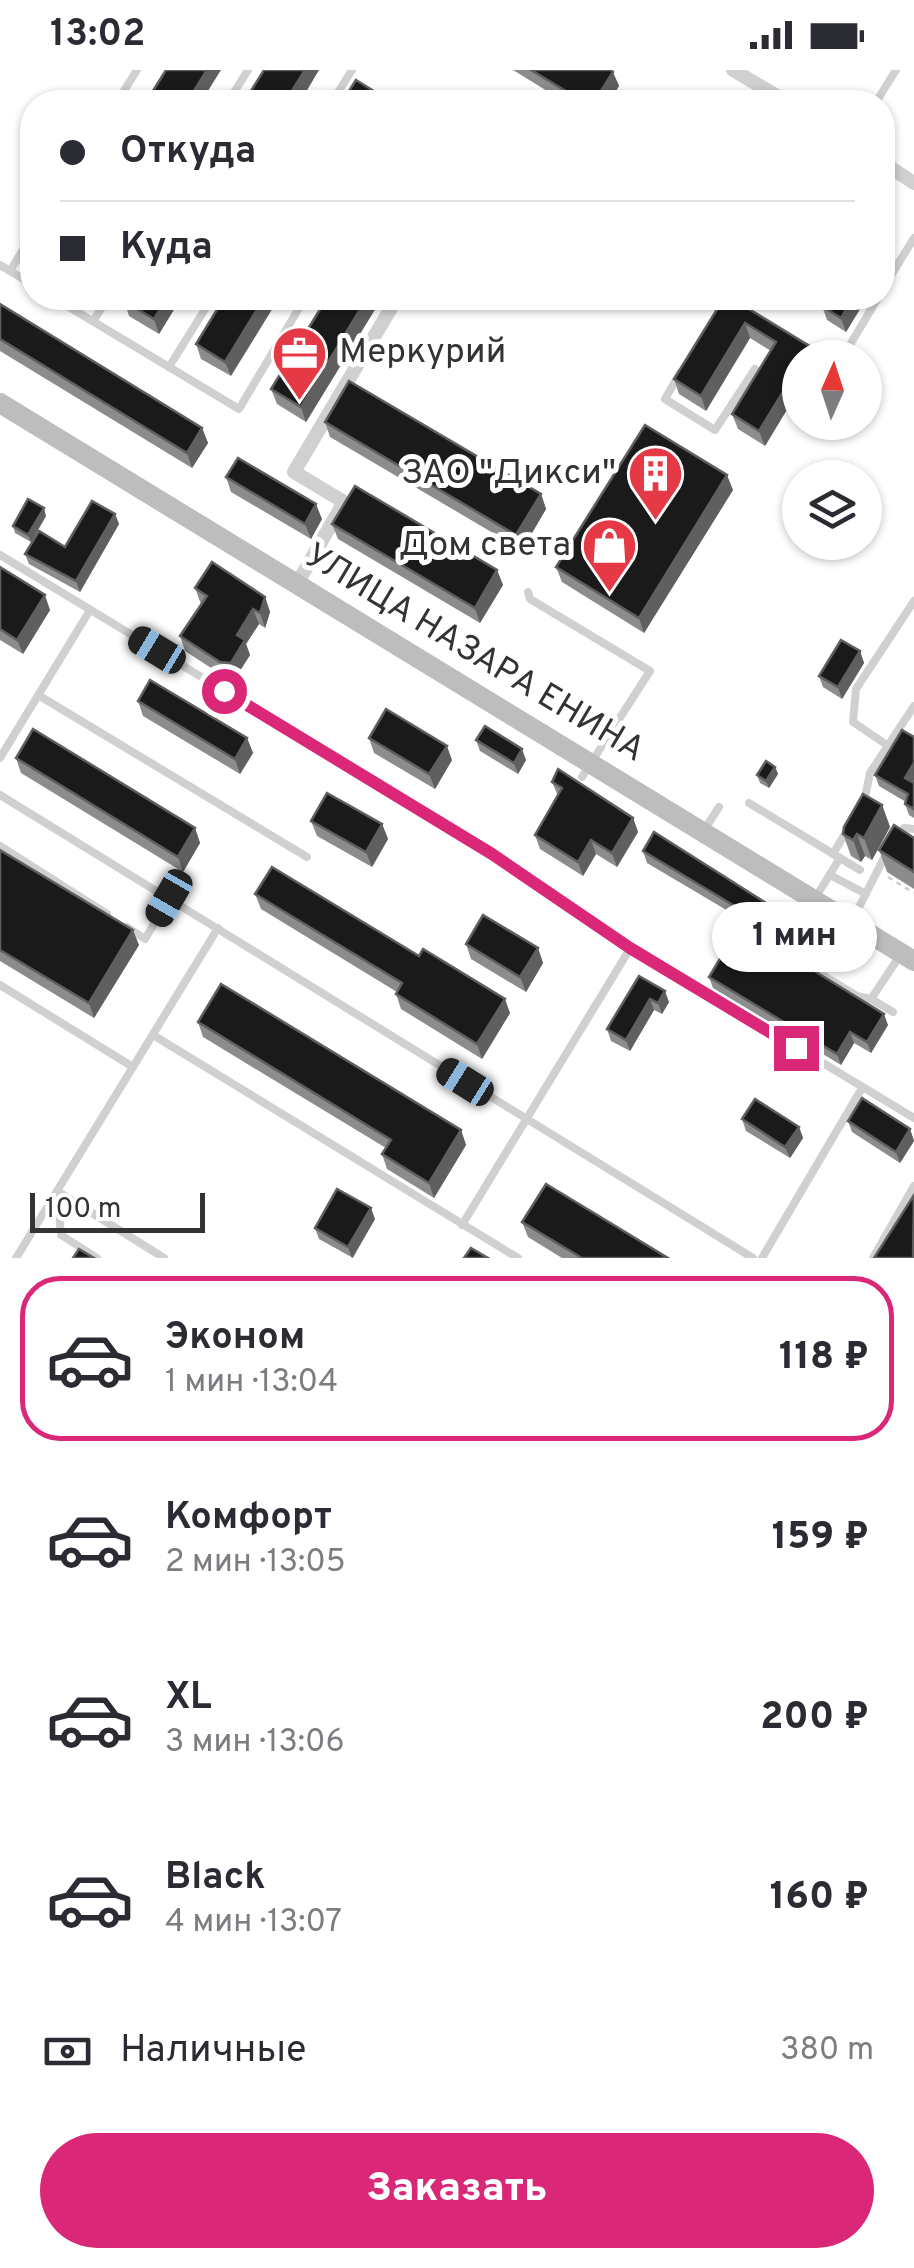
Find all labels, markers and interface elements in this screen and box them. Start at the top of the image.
text: 13:02 [50,11,145,60]
text: Откуда [120,128,256,177]
text: Куда [120,224,213,273]
office icon: Меркурий [270,323,330,402]
place label: Меркурий [339,331,506,375]
north arrow [782,340,882,440]
map controls [782,340,882,560]
building icon: ЗАО "Дикси" [625,444,685,523]
place label: ЗАО "Дикси" [401,452,616,496]
button: layers [782,460,882,560]
shop icon: Дом света [580,516,640,595]
place label: Дом света [399,524,571,568]
street label: УЛИЦА НАЗАРА ЕНИНА [296,535,652,773]
car [124,622,190,678]
route start [202,669,247,714]
car [141,865,197,931]
callout: 1 мин [714,903,878,973]
text: 1 мин [752,917,837,957]
route end [774,1026,819,1071]
car [432,1053,498,1111]
scale bar [30,1188,205,1232]
text: 100 m [45,1192,121,1228]
icon: car [45,1314,135,1404]
text: Эконом [165,1314,305,1363]
text: 118 ₽ [779,1334,869,1383]
text: 1 мин · 13:04 [165,1363,338,1403]
icon: car [45,1494,135,1584]
text: Комфорт [165,1494,332,1543]
text: 159 ₽ [772,1514,869,1563]
text: 2 мин · 13:05 [165,1543,346,1583]
icon: car [45,1674,135,1764]
text: XL [165,1674,212,1723]
text: 200 ₽ [760,1694,869,1743]
text: 3 мин · 13:06 [165,1723,345,1763]
icon: car [45,1854,135,1944]
text: Black [165,1854,265,1903]
text: 160 ₽ [770,1874,869,1923]
text: 4 мин · 13:07 [165,1903,342,1943]
icon: cash [40,2024,95,2079]
text: Наличные [120,2027,307,2076]
text: 380 m [780,2031,874,2071]
button: Заказать [40,2133,874,2248]

